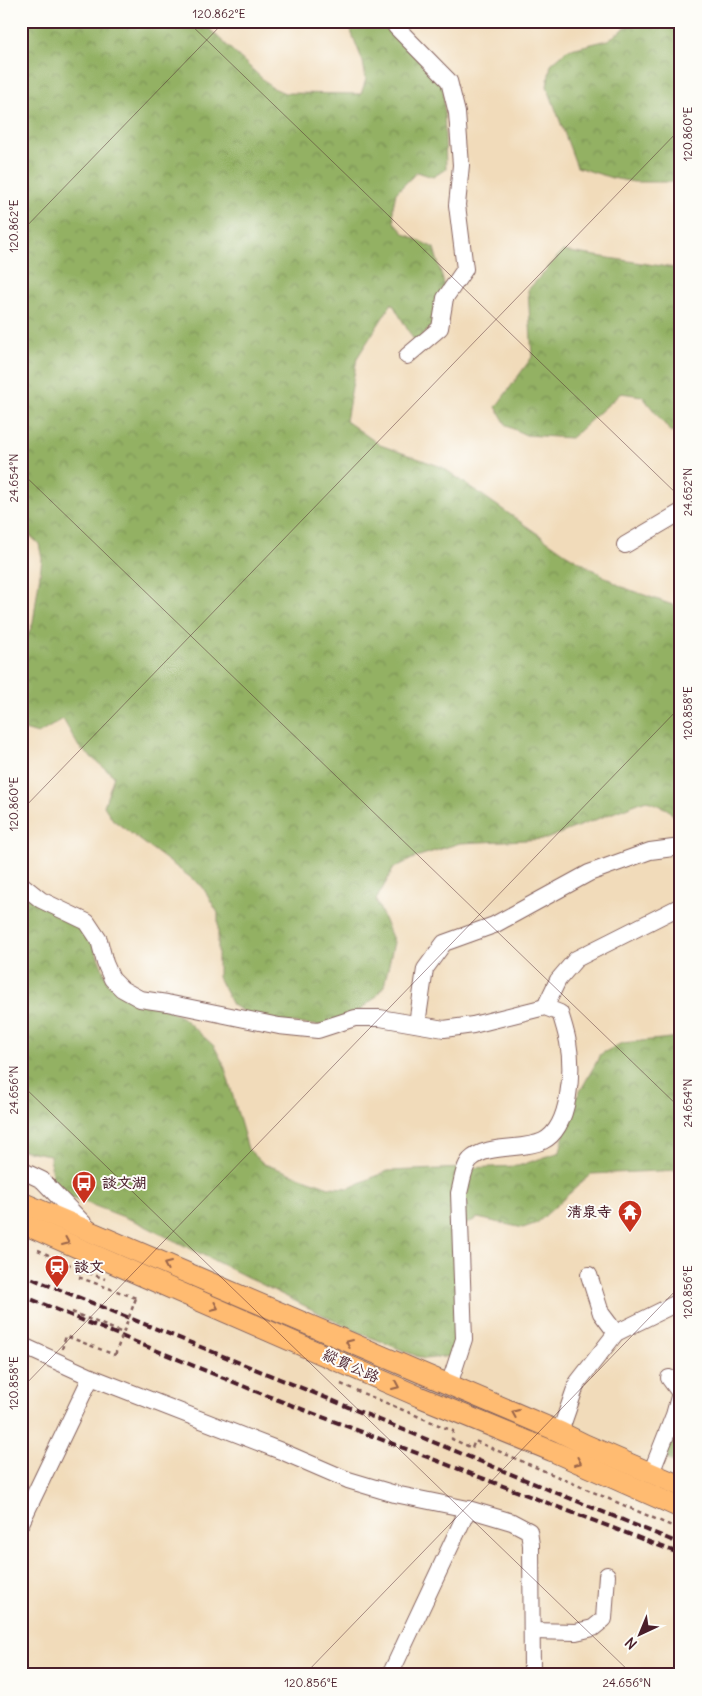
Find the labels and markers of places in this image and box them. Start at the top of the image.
bus stop icon: 談文湖 [71,1170,97,1204]
place label: 談文湖 [102,1173,147,1192]
temple icon: 清泉寺 [617,1199,643,1233]
place label: 清泉寺 [567,1202,612,1221]
station icon: 談文 [44,1254,70,1288]
place label: 談文 [74,1257,104,1276]

